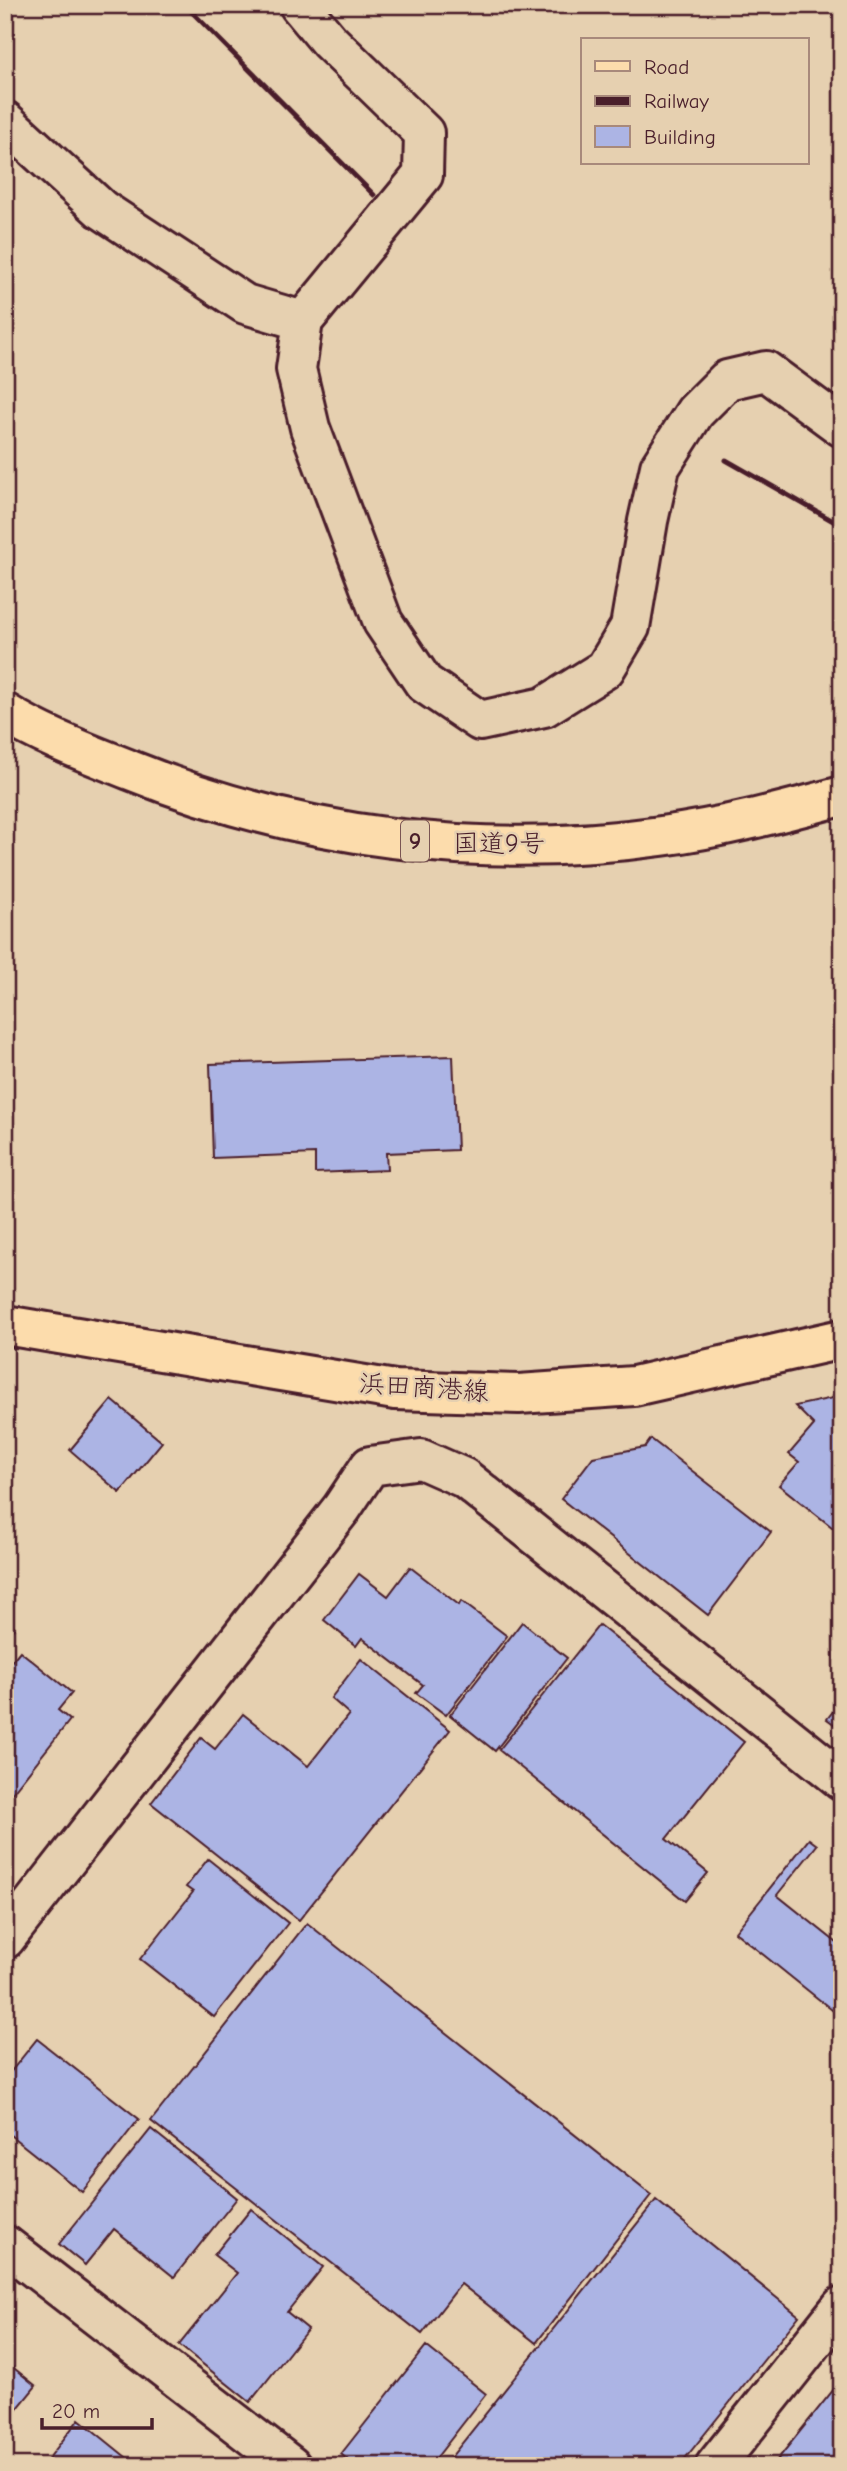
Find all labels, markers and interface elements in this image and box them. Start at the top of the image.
legend [581,38,808,164]
text: Road [644,55,689,79]
text: Railway [644,89,709,113]
text: Building [644,125,716,149]
road number: 9 [401,820,429,862]
street label: 国道9号 [453,829,545,859]
street label: 浜田商港線 [358,1369,490,1407]
scale bar [42,2387,152,2431]
text: 20 m [52,2399,100,2423]

